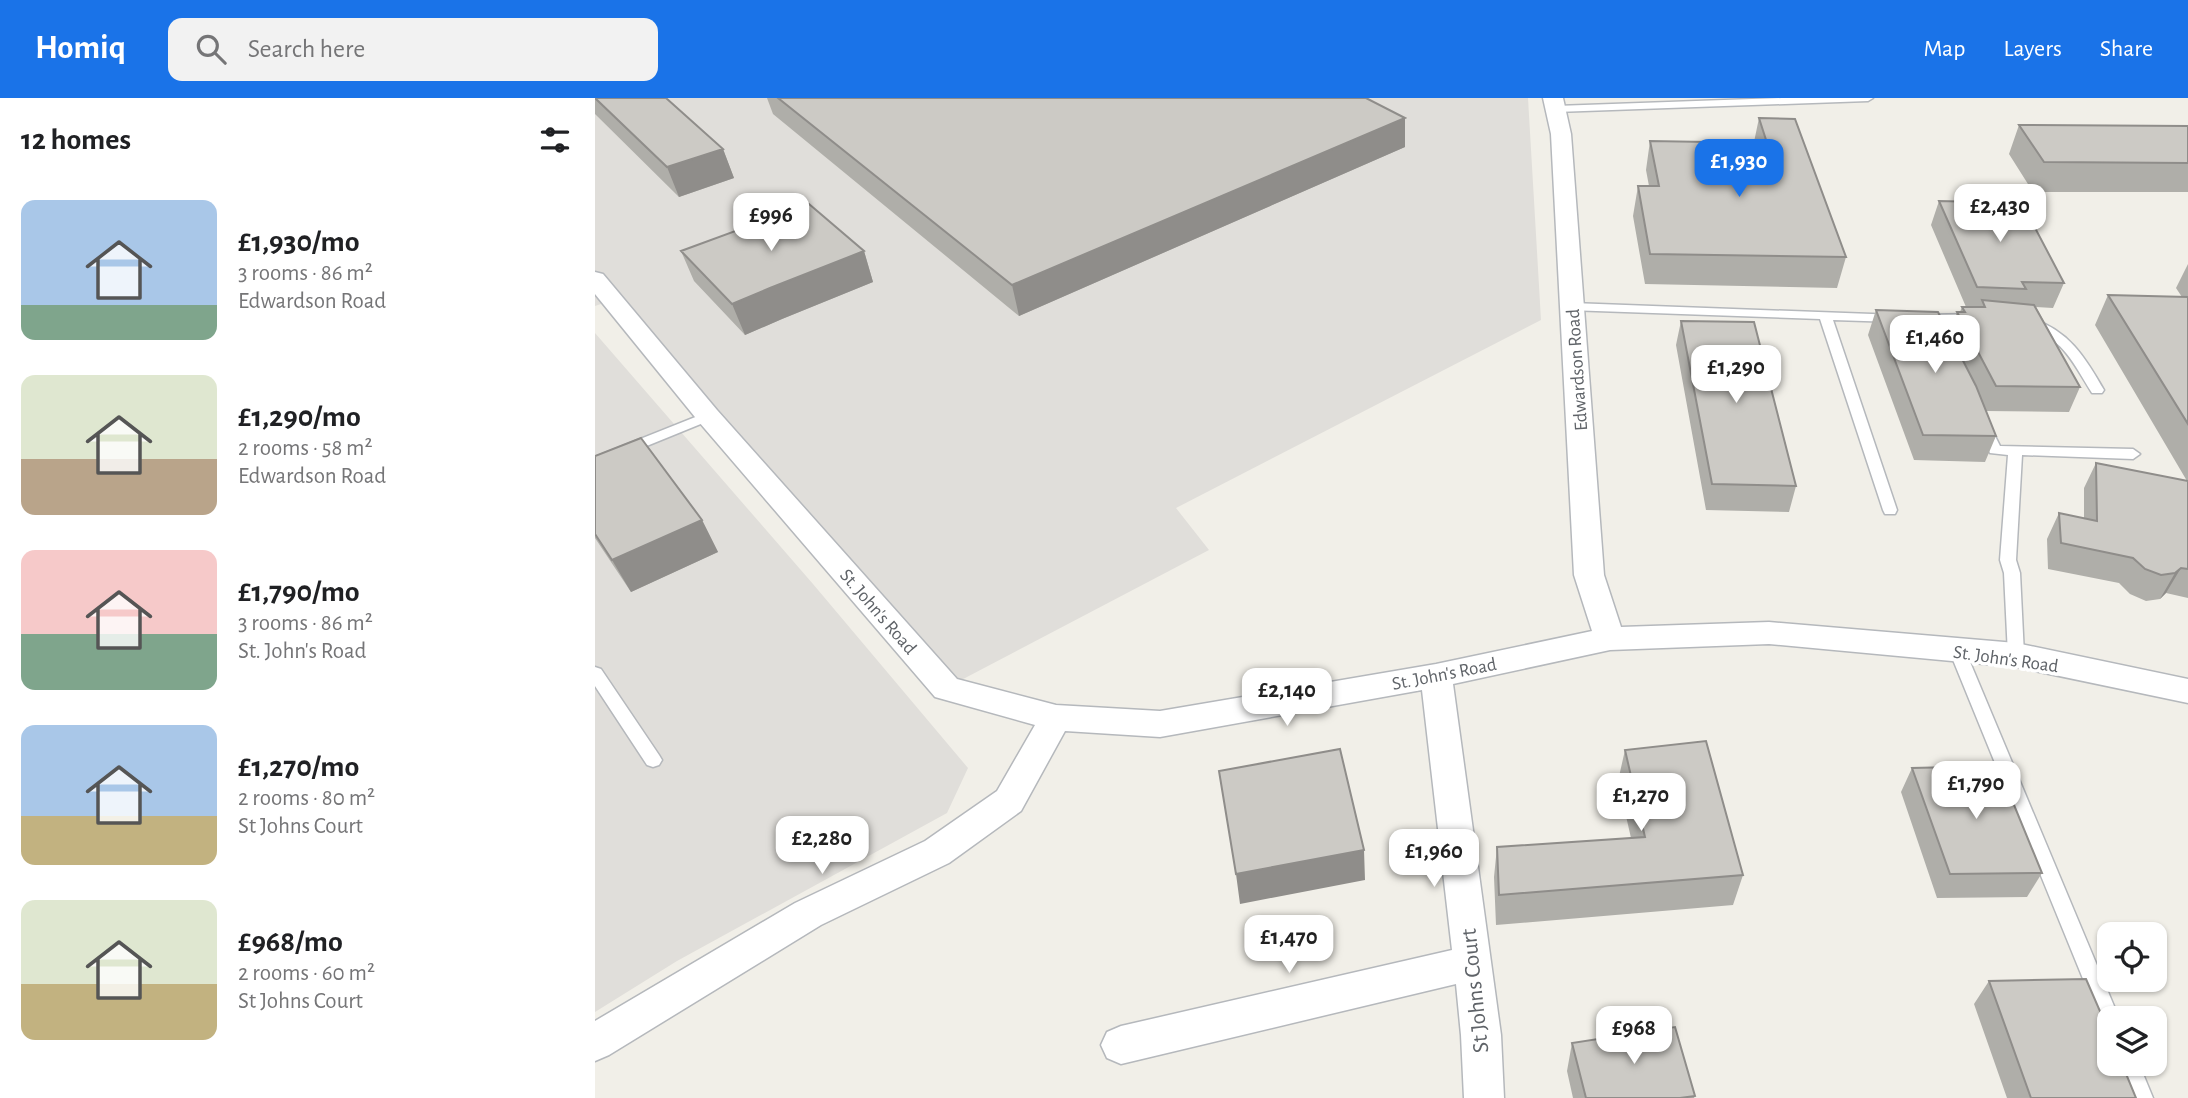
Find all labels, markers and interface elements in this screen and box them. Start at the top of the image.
search box [168,18,658,81]
icon: search [192,30,230,68]
text: Homiq [35,32,126,65]
text: Search here [248,36,365,62]
text: Map [1923,37,1965,61]
text: Layers [2003,37,2062,61]
text: Share [2100,37,2153,61]
icon: filters [536,121,574,159]
text: 12 homes [21,125,131,155]
pin: £1,930 [1682,140,1796,199]
text: £1,930 [1711,150,1767,173]
pin: £2,430 [1943,184,2057,244]
pin: £996 [730,194,812,253]
text: £2,430 [1970,195,2030,218]
text: £996 [749,204,793,227]
text: £1,930/mo [238,227,360,257]
icon: home [77,228,161,312]
text: 3 rooms · 86 m² [238,262,373,285]
text: Edwardson Road [238,290,386,313]
street label: Edwardson Road [1564,308,1591,432]
pin: £1,460 [1878,316,1992,375]
text: £1,460 [1906,326,1964,349]
pin: £1,290 [1679,345,1793,405]
text: £1,290 [1707,356,1765,379]
text: £1,290/mo [238,402,361,432]
icon: home [77,403,161,487]
text: 2 rooms · 58 m² [238,437,373,460]
text: Edwardson Road [238,465,386,488]
street label: St. John's Road [836,566,920,658]
text: £1,790/mo [238,577,360,607]
icon: home [77,578,161,662]
text: 3 rooms · 86 m² [238,612,373,635]
text: St. John's Road [238,640,367,663]
street label: St. John's Road [1952,643,2060,676]
street label: St. John's Road [1390,655,1498,694]
pin: £2,140 [1230,668,1344,728]
text: £2,140 [1258,679,1316,702]
text: £1,270/mo [238,752,359,782]
icon: home [77,753,161,837]
pin: £1,790 [1919,762,2033,821]
text: £1,790 [1948,772,2004,795]
pin: £1,270 [1584,774,1698,833]
text: £1,270 [1613,784,1669,807]
text: 2 rooms · 80 m² [238,787,375,810]
text: St Johns Court [238,815,363,838]
pin: £2,280 [765,816,879,876]
text: £2,280 [792,827,852,850]
pin: £1,960 [1377,830,1491,889]
text: £1,960 [1405,840,1463,863]
pin: £1,470 [1232,916,1346,975]
map controls [2097,922,2167,1076]
button: locate [2097,922,2167,992]
text: £1,470 [1260,926,1318,949]
text: £968/mo [238,927,343,957]
street label: St Johns Court [1457,927,1493,1054]
icon: home [77,928,161,1012]
text: 2 rooms · 60 m² [238,962,375,985]
text: St Johns Court [238,990,363,1013]
pin: £968 [1593,1006,1675,1066]
button: layers [2097,1006,2167,1076]
text: £968 [1612,1017,1656,1040]

